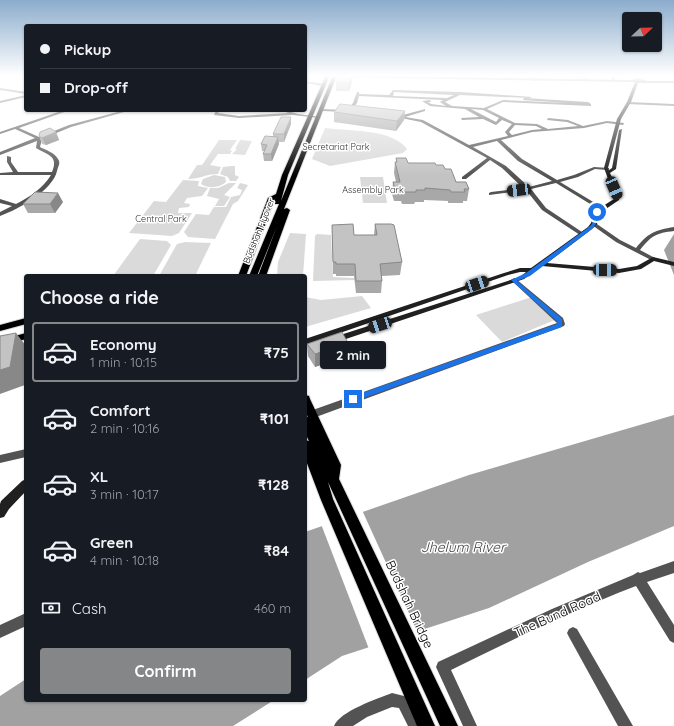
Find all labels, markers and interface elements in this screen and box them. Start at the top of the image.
north arrow [622,12,662,52]
map controls [622,12,662,52]
text: Pickup [64,40,111,59]
text: Drop-off [64,78,128,97]
park label: Secretariat Park [302,141,370,152]
car [604,175,624,201]
car [506,183,532,197]
park label: Assembly Park [342,184,404,195]
street label: Budshah Flyover [240,196,277,265]
route start [588,203,606,221]
park label: Central Park [135,213,187,224]
car [593,264,617,276]
car [464,274,490,294]
text: Choose a ride [40,286,159,309]
car [367,316,393,334]
icon: car [42,334,78,370]
text: Economy [90,335,157,354]
callout: 2 min [320,341,386,369]
text: ₹75 [264,343,289,362]
text: 2 min [336,347,370,363]
text: 1 min · 10:15 [90,354,157,370]
route end [344,390,362,408]
icon: car [42,400,78,436]
text: Comfort [90,401,151,420]
text: ₹101 [260,409,289,428]
text: 2 min · 10:16 [90,420,159,436]
icon: car [42,466,78,502]
text: XL [90,467,108,486]
text: ₹128 [258,475,289,494]
text: 3 min · 10:17 [90,486,159,502]
icon: car [42,532,78,568]
text: Green [90,533,133,552]
water label: Jhelum River [421,538,507,556]
text: ₹84 [264,541,289,560]
text: 4 min · 10:18 [90,552,159,568]
street label: Budshah Bridge [383,557,437,651]
street label: The Bund Road [511,588,603,640]
icon: cash [40,597,62,619]
text: Cash [72,599,106,618]
text: 460 m [254,600,291,616]
button: Confirm [40,648,291,694]

